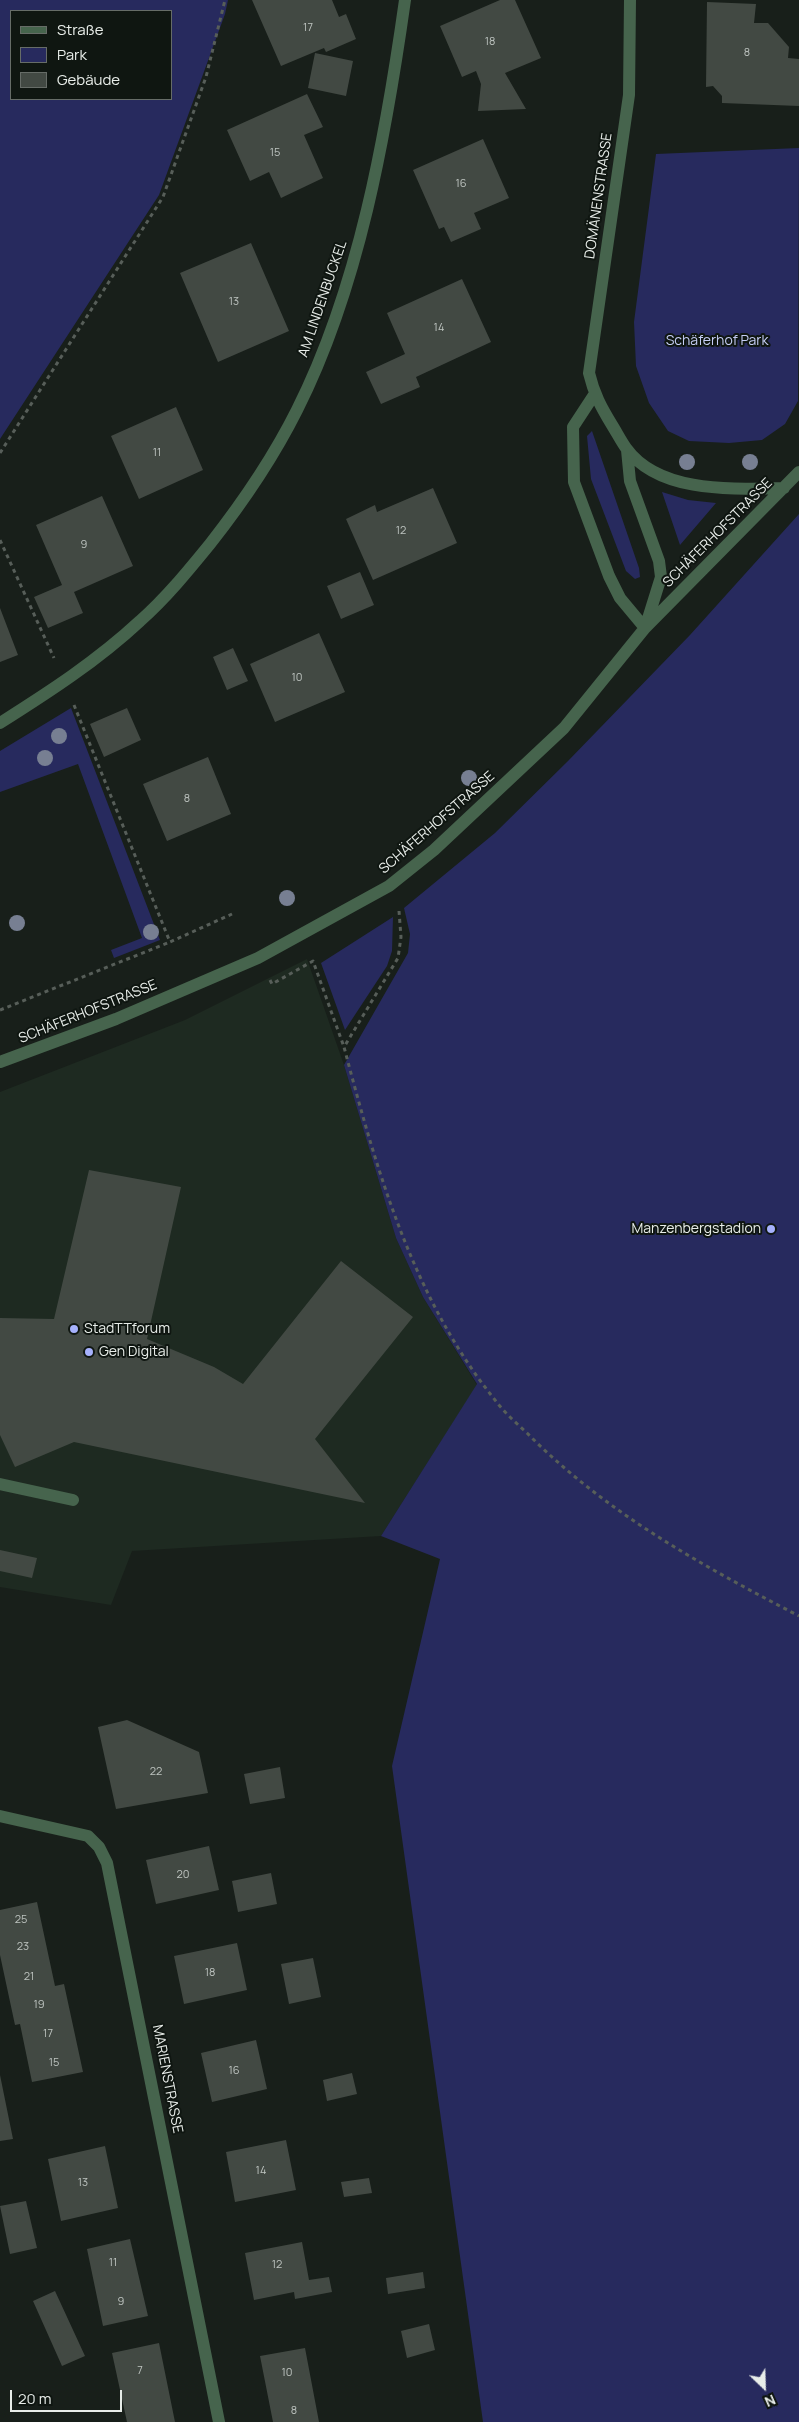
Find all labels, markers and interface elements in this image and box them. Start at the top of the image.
legend [10,10,172,100]
text: Straße [57,19,103,40]
house number: 17 [303,21,313,35]
house number: 18 [485,35,495,49]
text: Park [57,44,87,65]
house number: 8 [744,46,750,60]
text: Gebäude [57,69,120,90]
street label: DOMÄNENSTRASSE [582,132,616,260]
house number: 15 [270,146,280,160]
house number: 16 [455,177,467,191]
street label: AM LINDENBUCKEL [295,238,351,360]
house number: 13 [229,295,239,309]
house number: 14 [434,321,444,335]
park label: Schäferhof Park [666,333,768,349]
house number: 11 [153,446,161,460]
street label: SCHÄFERHOFSTRASSE [660,475,776,591]
house number: 12 [396,524,406,538]
house number: 9 [81,538,87,552]
house number: 10 [292,671,302,685]
street label: SCHÄFERHOFSTRASSE [376,768,498,878]
house number: 8 [184,792,190,806]
street label: SCHÄFERHOFSTRASSE [16,977,160,1047]
place label: Manzenbergstadion [632,1221,761,1237]
marker: Manzenbergstadion [765,1223,777,1235]
place label: StadTTforum [84,1321,170,1337]
marker: StadTTforum [68,1323,80,1335]
place label: Gen Digital [99,1344,169,1360]
marker: Gen Digital [83,1346,95,1358]
house number: 22 [150,1765,162,1779]
house number: 20 [177,1868,189,1882]
house number: 25 [15,1913,27,1927]
house number: 23 [17,1940,29,1954]
house number: 18 [205,1966,215,1980]
house number: 21 [24,1970,34,1984]
house number: 19 [33,1998,45,2012]
street label: MARIENSTRASSE [148,2023,186,2135]
house number: 17 [43,2027,53,2041]
house number: 15 [49,2056,59,2070]
house number: 16 [228,2064,240,2078]
house number: 14 [256,2164,266,2178]
house number: 13 [78,2176,88,2190]
house number: 11 [109,2256,117,2270]
house number: 12 [272,2258,282,2272]
house number: 9 [118,2295,124,2309]
north arrow [739,2362,789,2412]
house number: 7 [137,2364,143,2378]
house number: 10 [282,2366,292,2380]
scale bar [12,2380,125,2412]
text: 20 m [18,2388,51,2409]
text: N [762,2390,779,2412]
house number: 8 [291,2404,297,2418]

